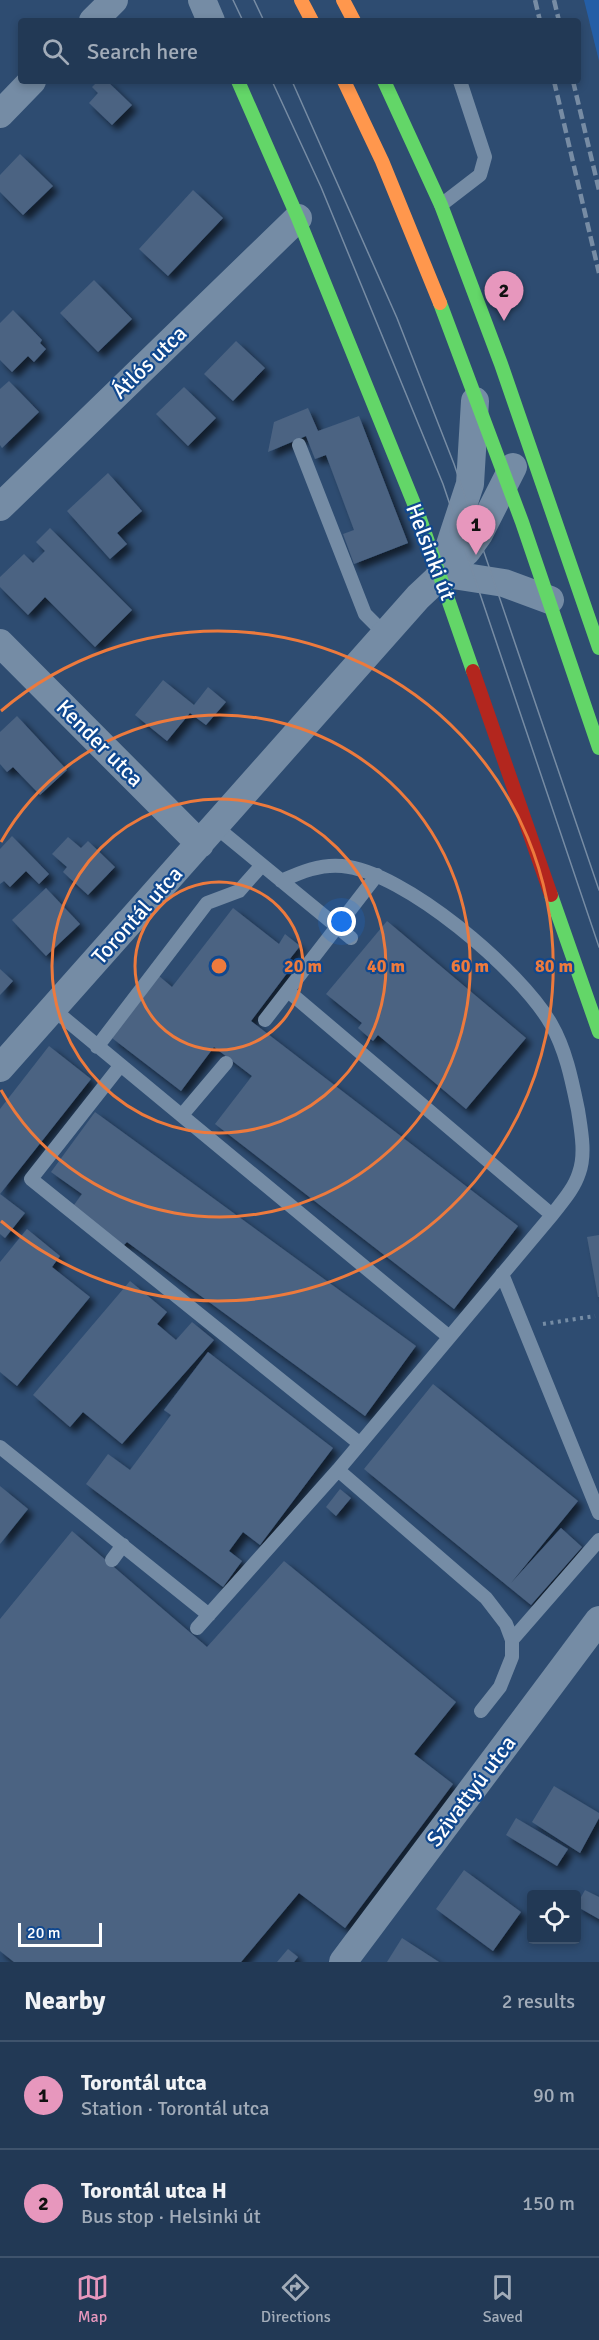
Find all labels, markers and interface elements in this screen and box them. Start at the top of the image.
search box [18,18,581,84]
icon: search [39,35,72,68]
text: Search here [87,38,198,65]
pin: 2 [484,272,524,321]
street label: Átlós utca [106,320,192,404]
street label: Helsinki út [400,500,462,604]
pin: 1 [456,506,496,555]
street label: Kender utca [51,694,149,792]
street label: Torontál utca [86,860,188,970]
your location [327,907,356,936]
text: 20 m [284,955,322,977]
text: 40 m [367,955,405,977]
text: 60 m [451,955,489,977]
text: 80 m [535,955,573,977]
centre of rings [209,956,229,976]
street label: Szivattyú utca [420,1730,522,1852]
map controls [527,1890,581,1944]
button: locate [527,1890,581,1944]
scale bar [18,1920,102,1948]
text: 20 m [27,1923,61,1943]
text: Nearby [24,1985,105,2017]
text: 2 results [502,1989,575,2014]
text: Torontál utca [81,2069,207,2096]
text: 1 [38,2083,49,2108]
text: 90 m [533,2083,575,2108]
text: Station · Torontál utca [81,2096,269,2121]
text: Torontál utca H [81,2177,227,2204]
text: 2 [38,2191,49,2216]
text: 150 m [522,2191,575,2216]
text: Bus stop · Helsinki út [81,2204,261,2229]
tab: Map [76,2271,109,2327]
tab: Directions [261,2271,331,2327]
tab: Saved [483,2271,523,2327]

